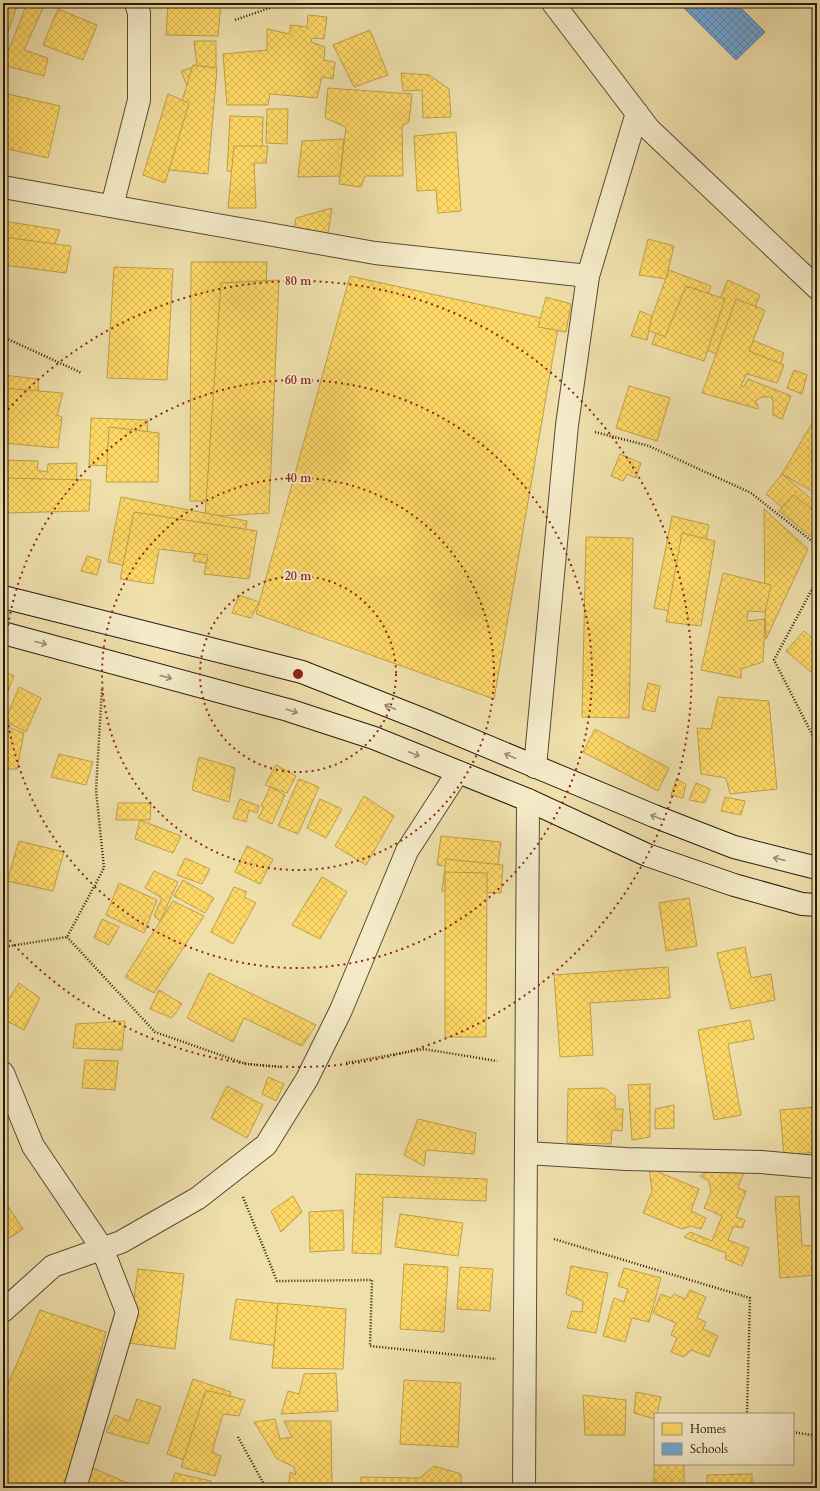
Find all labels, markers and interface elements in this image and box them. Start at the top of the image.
text: 80 m [285,273,312,289]
text: 60 m [285,372,312,388]
text: 40 m [285,470,312,486]
text: 20 m [285,568,312,584]
one-way arrow [34,640,47,647]
centre of rings [291,667,305,681]
one-way arrow [160,674,173,681]
one-way arrow [385,702,397,710]
one-way arrow [285,708,298,715]
one-way arrow [408,751,420,759]
one-way arrow [505,752,517,760]
one-way arrow [651,813,663,821]
one-way arrow [773,854,786,862]
legend [654,1413,794,1465]
text: Homes [690,1421,726,1437]
text: Schools [690,1441,728,1457]

